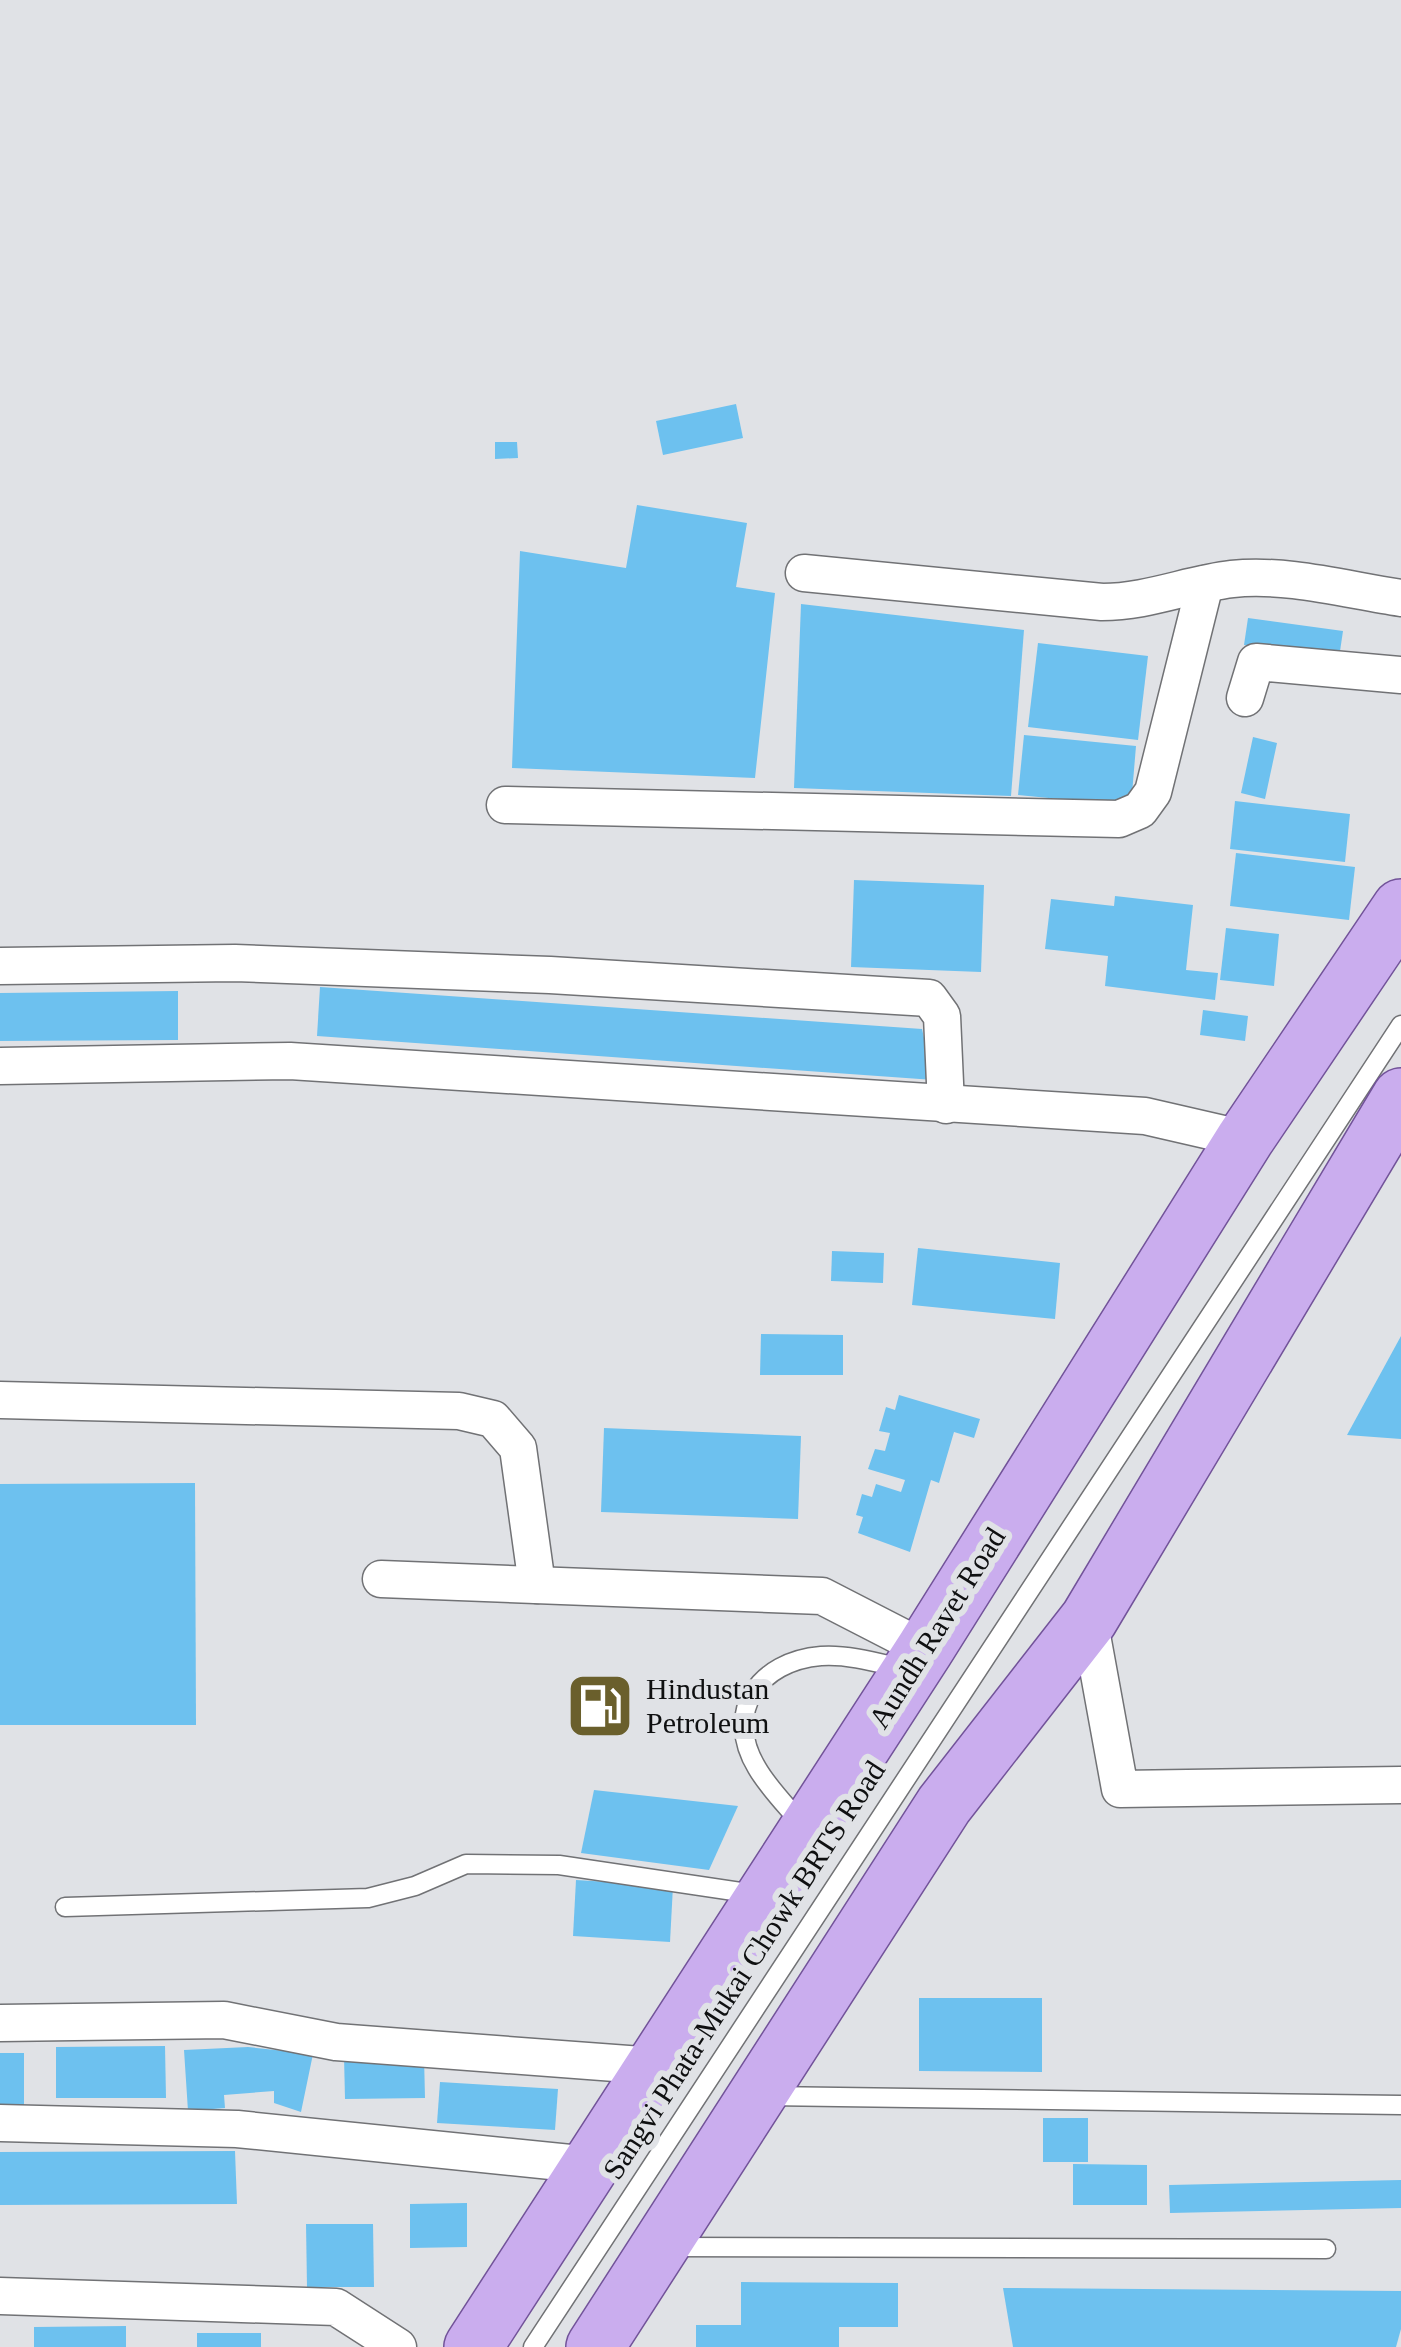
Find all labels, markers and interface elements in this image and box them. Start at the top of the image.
street label: Aundh Ravet Road [862,1521,1012,1734]
fuel station icon: Hindustan Petroleum [565,1671,635,1741]
place label: Hindustan Petroleum [646,1672,769,1739]
street label: Sangvi Phata-Mukai Chowk BRTS Road [596,1755,891,2185]

